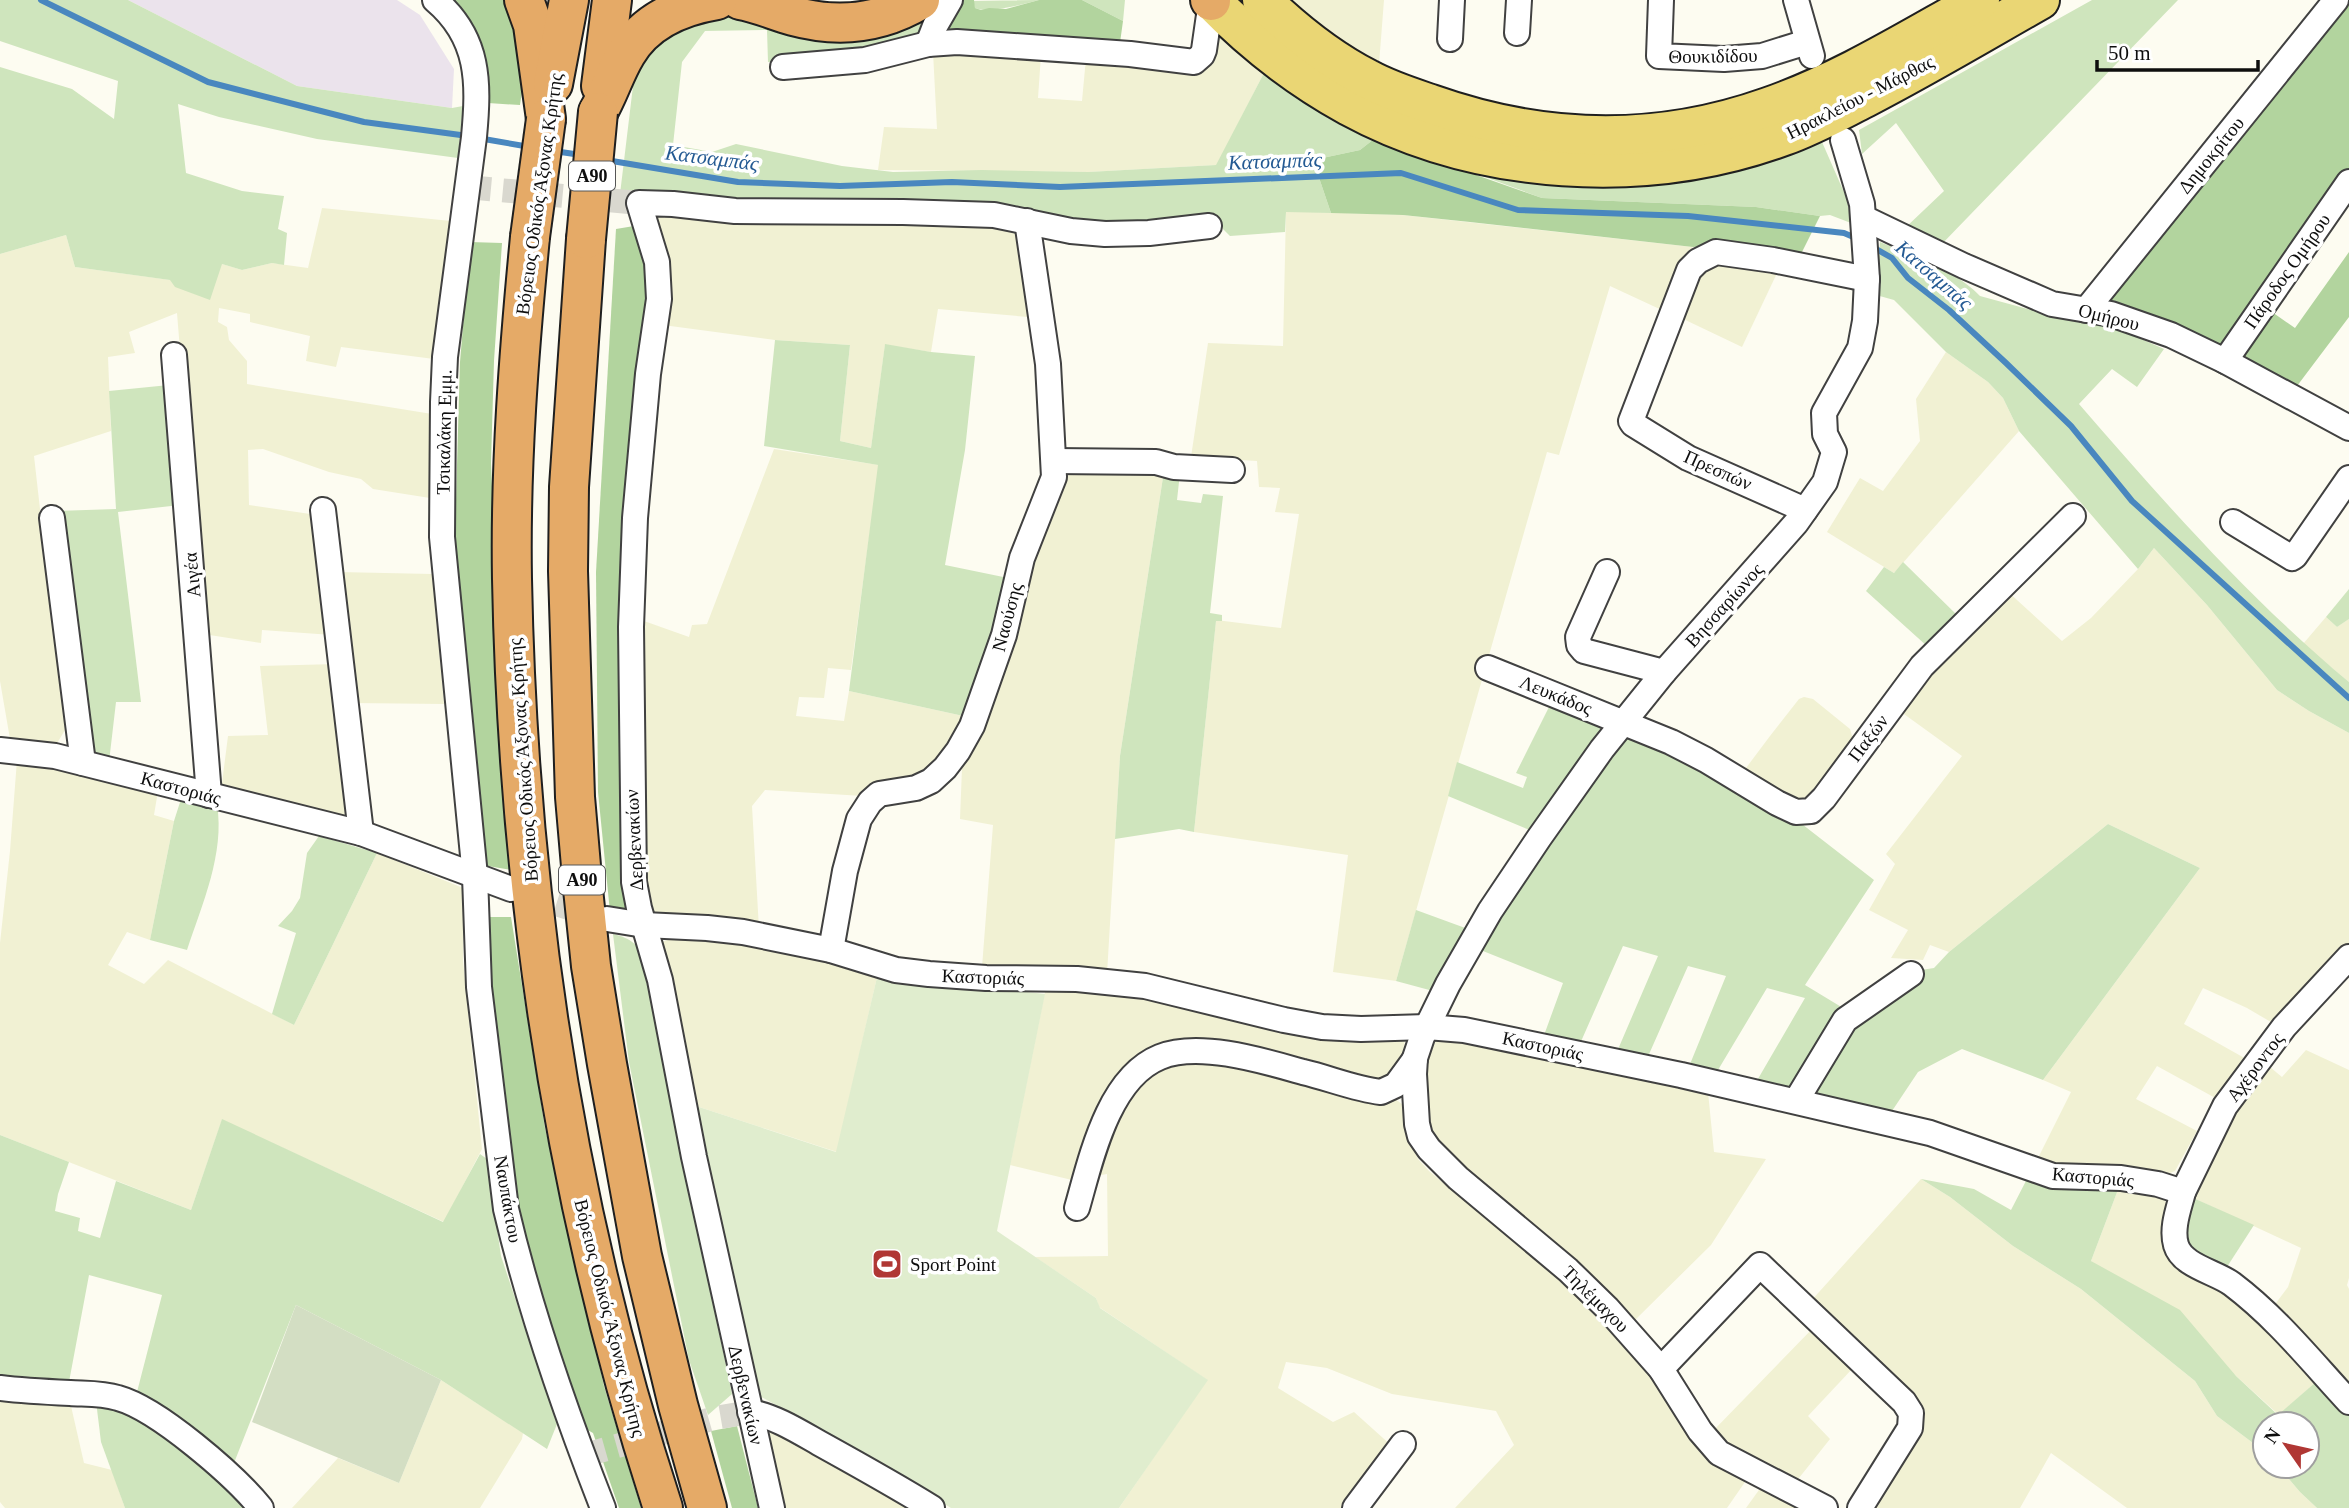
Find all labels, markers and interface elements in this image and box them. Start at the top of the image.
scale bar [2097,28,2258,72]
text: 50 m [2108,41,2151,65]
street label: Θουκιδίδου [1668,45,1758,67]
street label: Ηρακλείου - Μάρθας [1783,51,1938,143]
street label: Βόρειος Οδικός Άξονας Κρήτης [512,71,566,316]
street label: Δημοκρίτου [2174,112,2248,198]
water label: Κατσαμπάς [663,140,761,176]
water label: Κατσαμπάς [1227,147,1323,175]
road number: Α90 [569,162,615,190]
street label: Πάροδος Ομήρου [2240,209,2334,333]
water label: Κατσαμπάς [1890,234,1978,315]
street label: Ομήρου [2076,299,2142,335]
street label: Τσικαλάκη Εμμ. [432,369,456,495]
street label: Πρεσπών [1681,446,1756,494]
street label: Αιγέα [180,552,204,598]
street label: Βησσαρίωνος [1681,558,1768,651]
street label: Ναούσης [988,580,1026,654]
street label: Βόρειος Οδικός Άξονας Κρήτης [504,637,542,883]
street label: Λευκάδος [1517,671,1596,719]
street label: Παξών [1844,710,1893,766]
street label: Καστοριάς [138,767,224,809]
street label: Δερβενακίων [621,788,647,891]
road number: Α90 [559,866,605,894]
street label: Καστοριάς [941,965,1025,989]
street label: Καστοριάς [1501,1027,1586,1065]
street label: Αχέροντος [2222,1028,2288,1106]
street label: Ναυπάκτου [490,1153,526,1245]
street label: Καστοριάς [2051,1163,2135,1191]
street label: Βόρειος Οδικός Άξονας Κρήτης [570,1197,650,1439]
sports icon: Sport Point [870,1247,904,1281]
place label: Sport Point [910,1254,997,1275]
street label: Τηλέμαχου [1558,1261,1634,1337]
street label: Δερβενακίων [724,1343,768,1447]
north arrow [2251,1410,2321,1480]
text: N [2260,1424,2285,1447]

